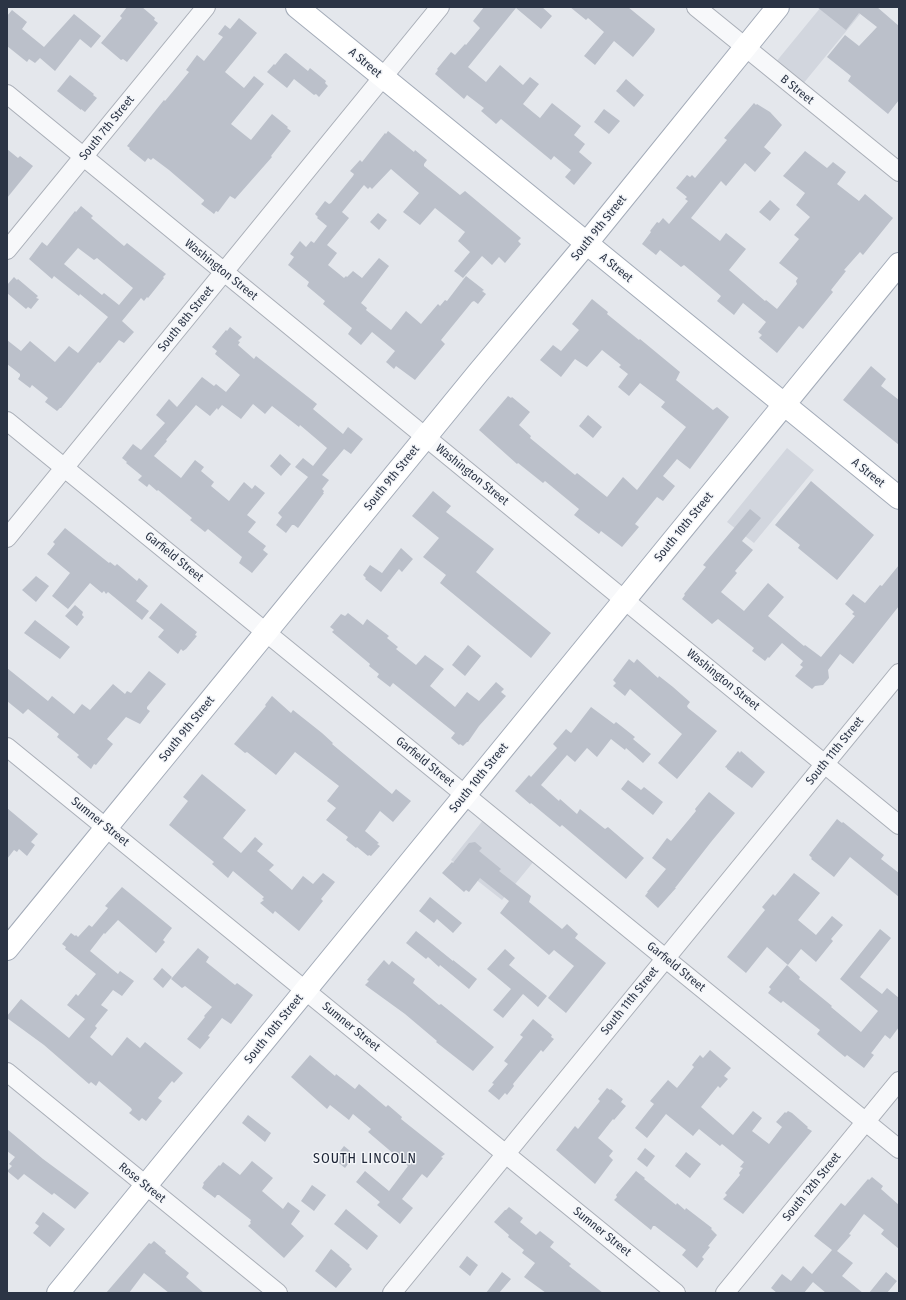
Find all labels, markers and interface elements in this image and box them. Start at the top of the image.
street label: A Street [346,45,384,81]
street label: B Street [777,72,817,108]
street label: South 7th Street [77,93,137,163]
street label: South 9th Street [568,192,630,264]
street label: Washington Street [182,236,260,304]
street label: A Street [596,250,636,286]
street label: South 8th Street [155,283,217,355]
street label: Washington Street [433,441,511,509]
street label: South 9th Street [361,442,423,514]
street label: A Street [848,455,888,491]
street label: South 10th Street [652,489,716,565]
street label: Garfield Street [142,529,206,585]
street label: Washington Street [684,646,762,714]
street label: South 9th Street [156,693,218,765]
street label: South 11th Street [803,714,867,788]
street label: Garfield Street [393,734,457,790]
street label: South 10th Street [447,740,511,816]
street label: Sumner Street [68,794,132,850]
street label: Garfield Street [644,939,708,995]
street label: South 11th Street [598,964,662,1038]
street label: South 10th Street [242,991,306,1067]
street label: Sumner Street [319,999,383,1055]
street label: South 12th Street [780,1150,844,1224]
district label: SOUTH LINCOLN [313,1151,417,1167]
street label: Rose Street [116,1160,168,1206]
street label: Sumner Street [570,1204,634,1260]

